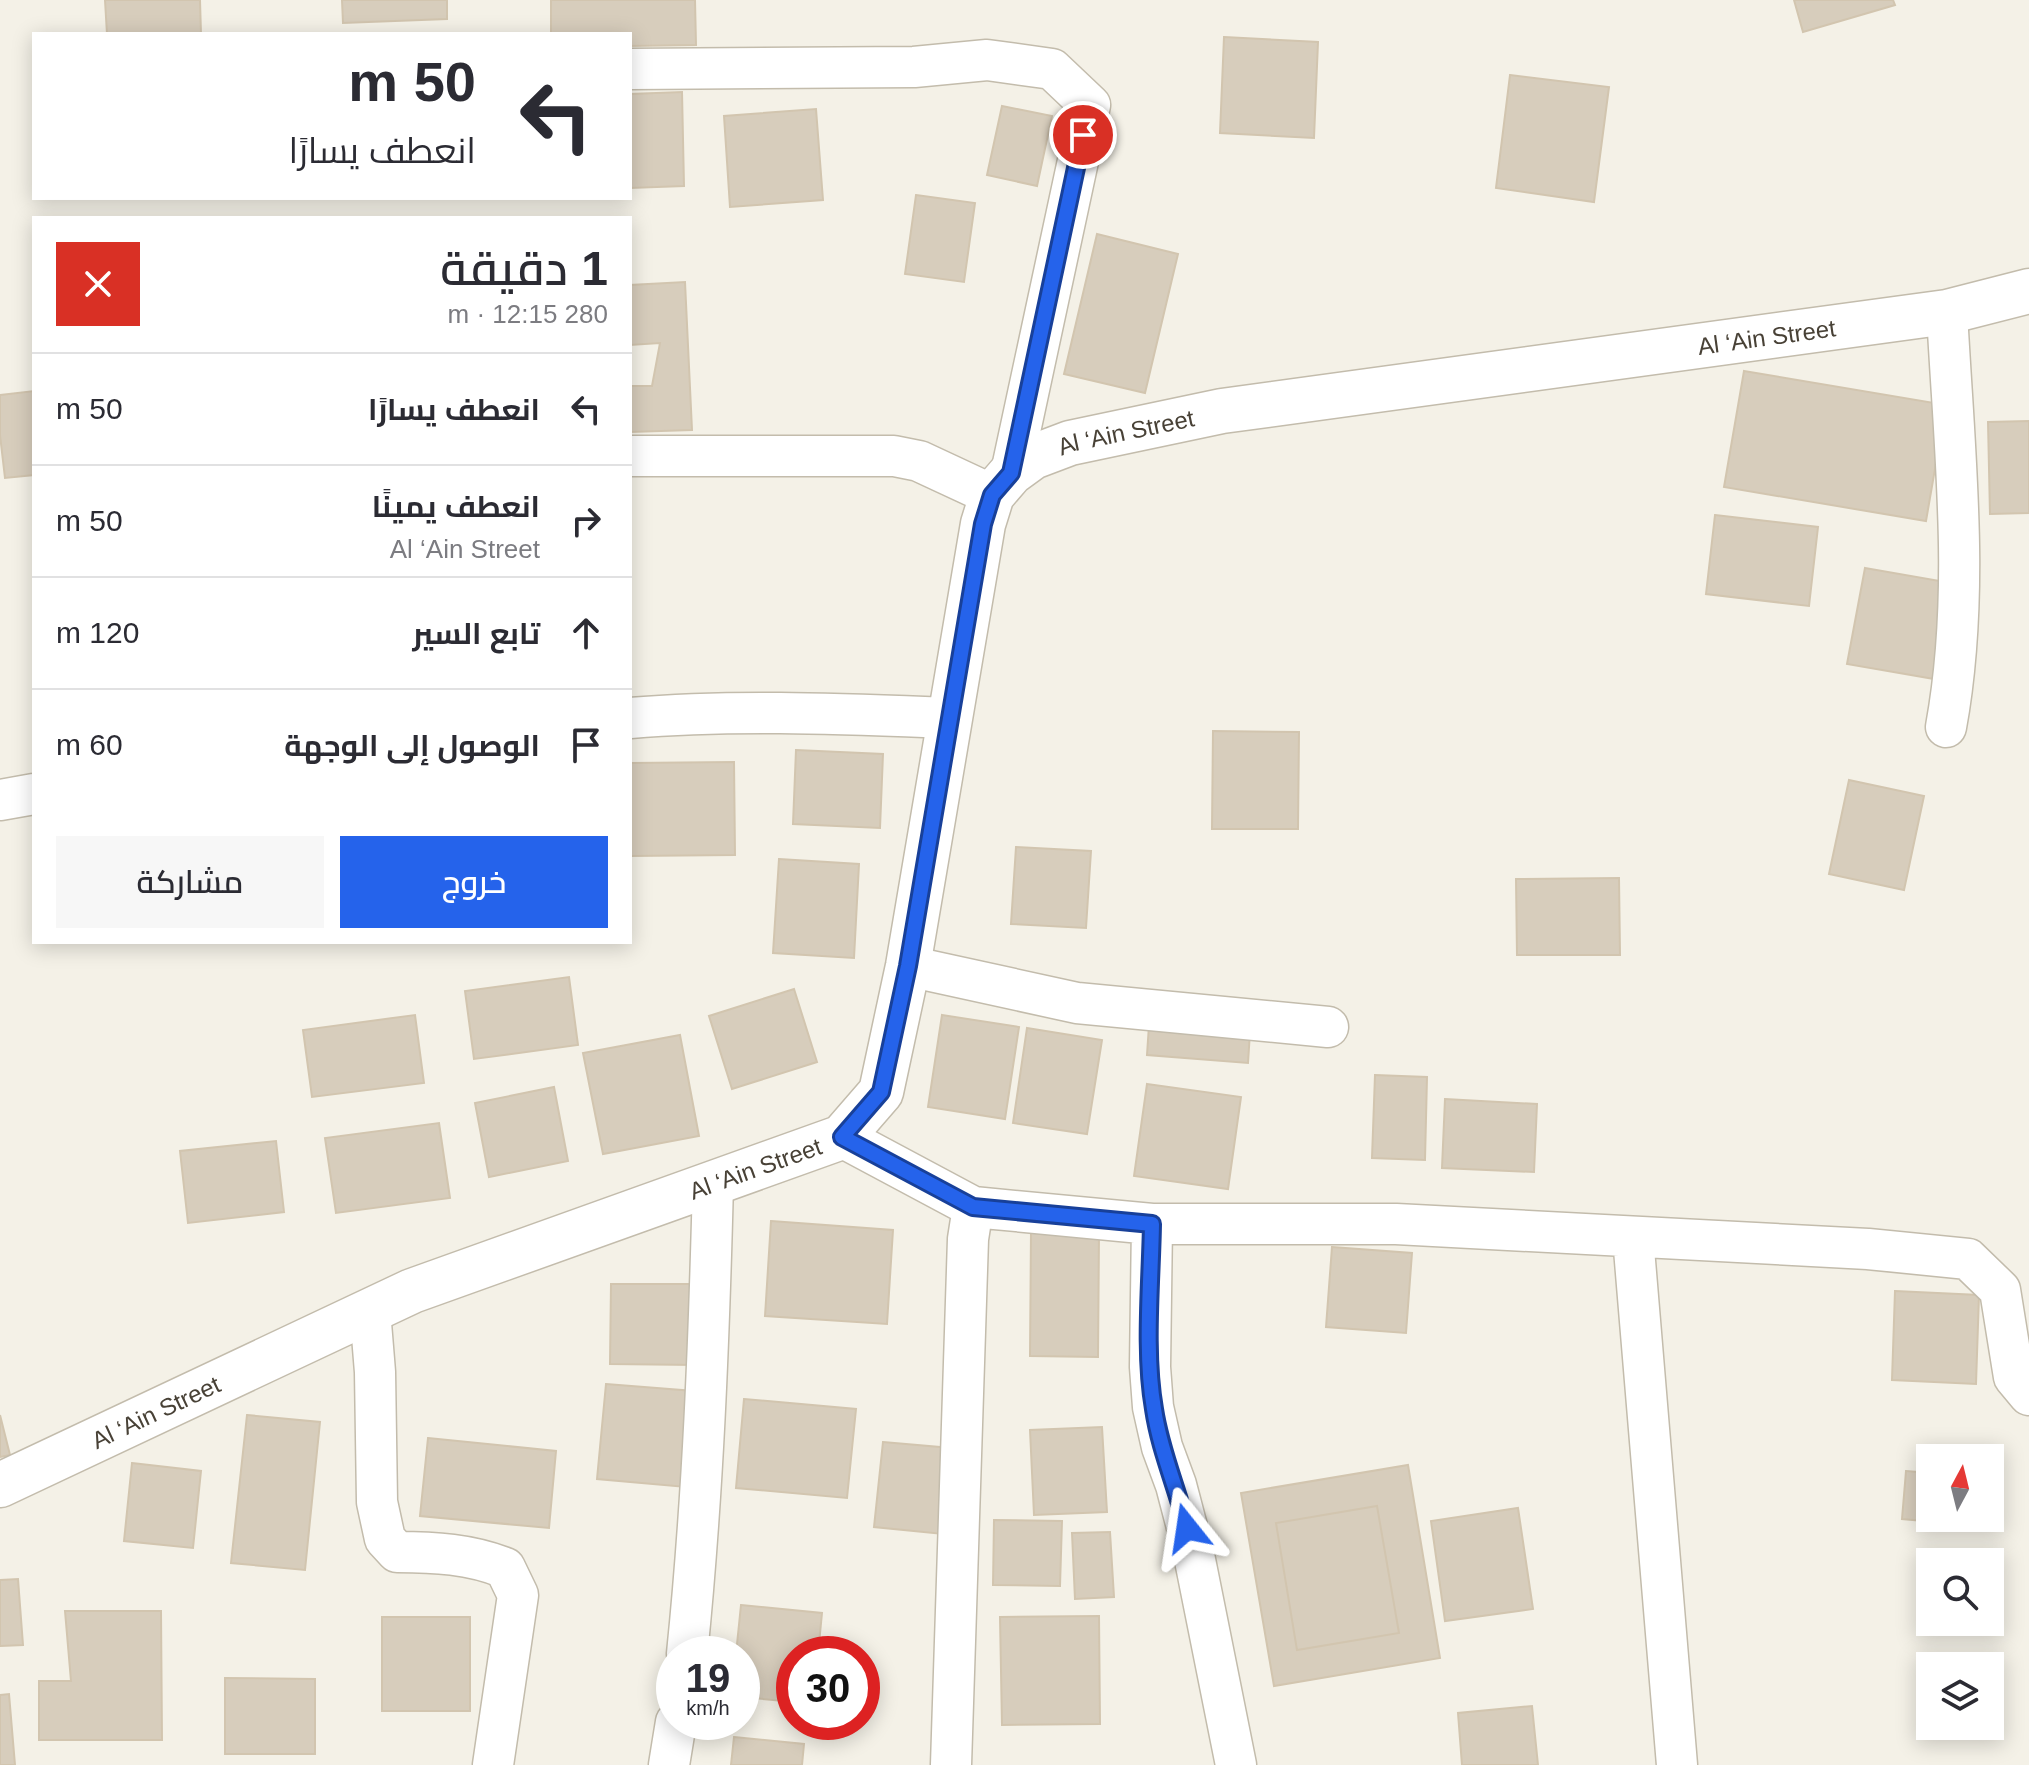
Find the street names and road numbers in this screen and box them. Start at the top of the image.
street label: Al ‘Ain Street [1696,314,1837,359]
street label: Al ‘Ain Street [1054,404,1197,460]
street label: Al ‘Ain Street [685,1132,825,1204]
street label: Al ‘Ain Street [87,1370,224,1454]

